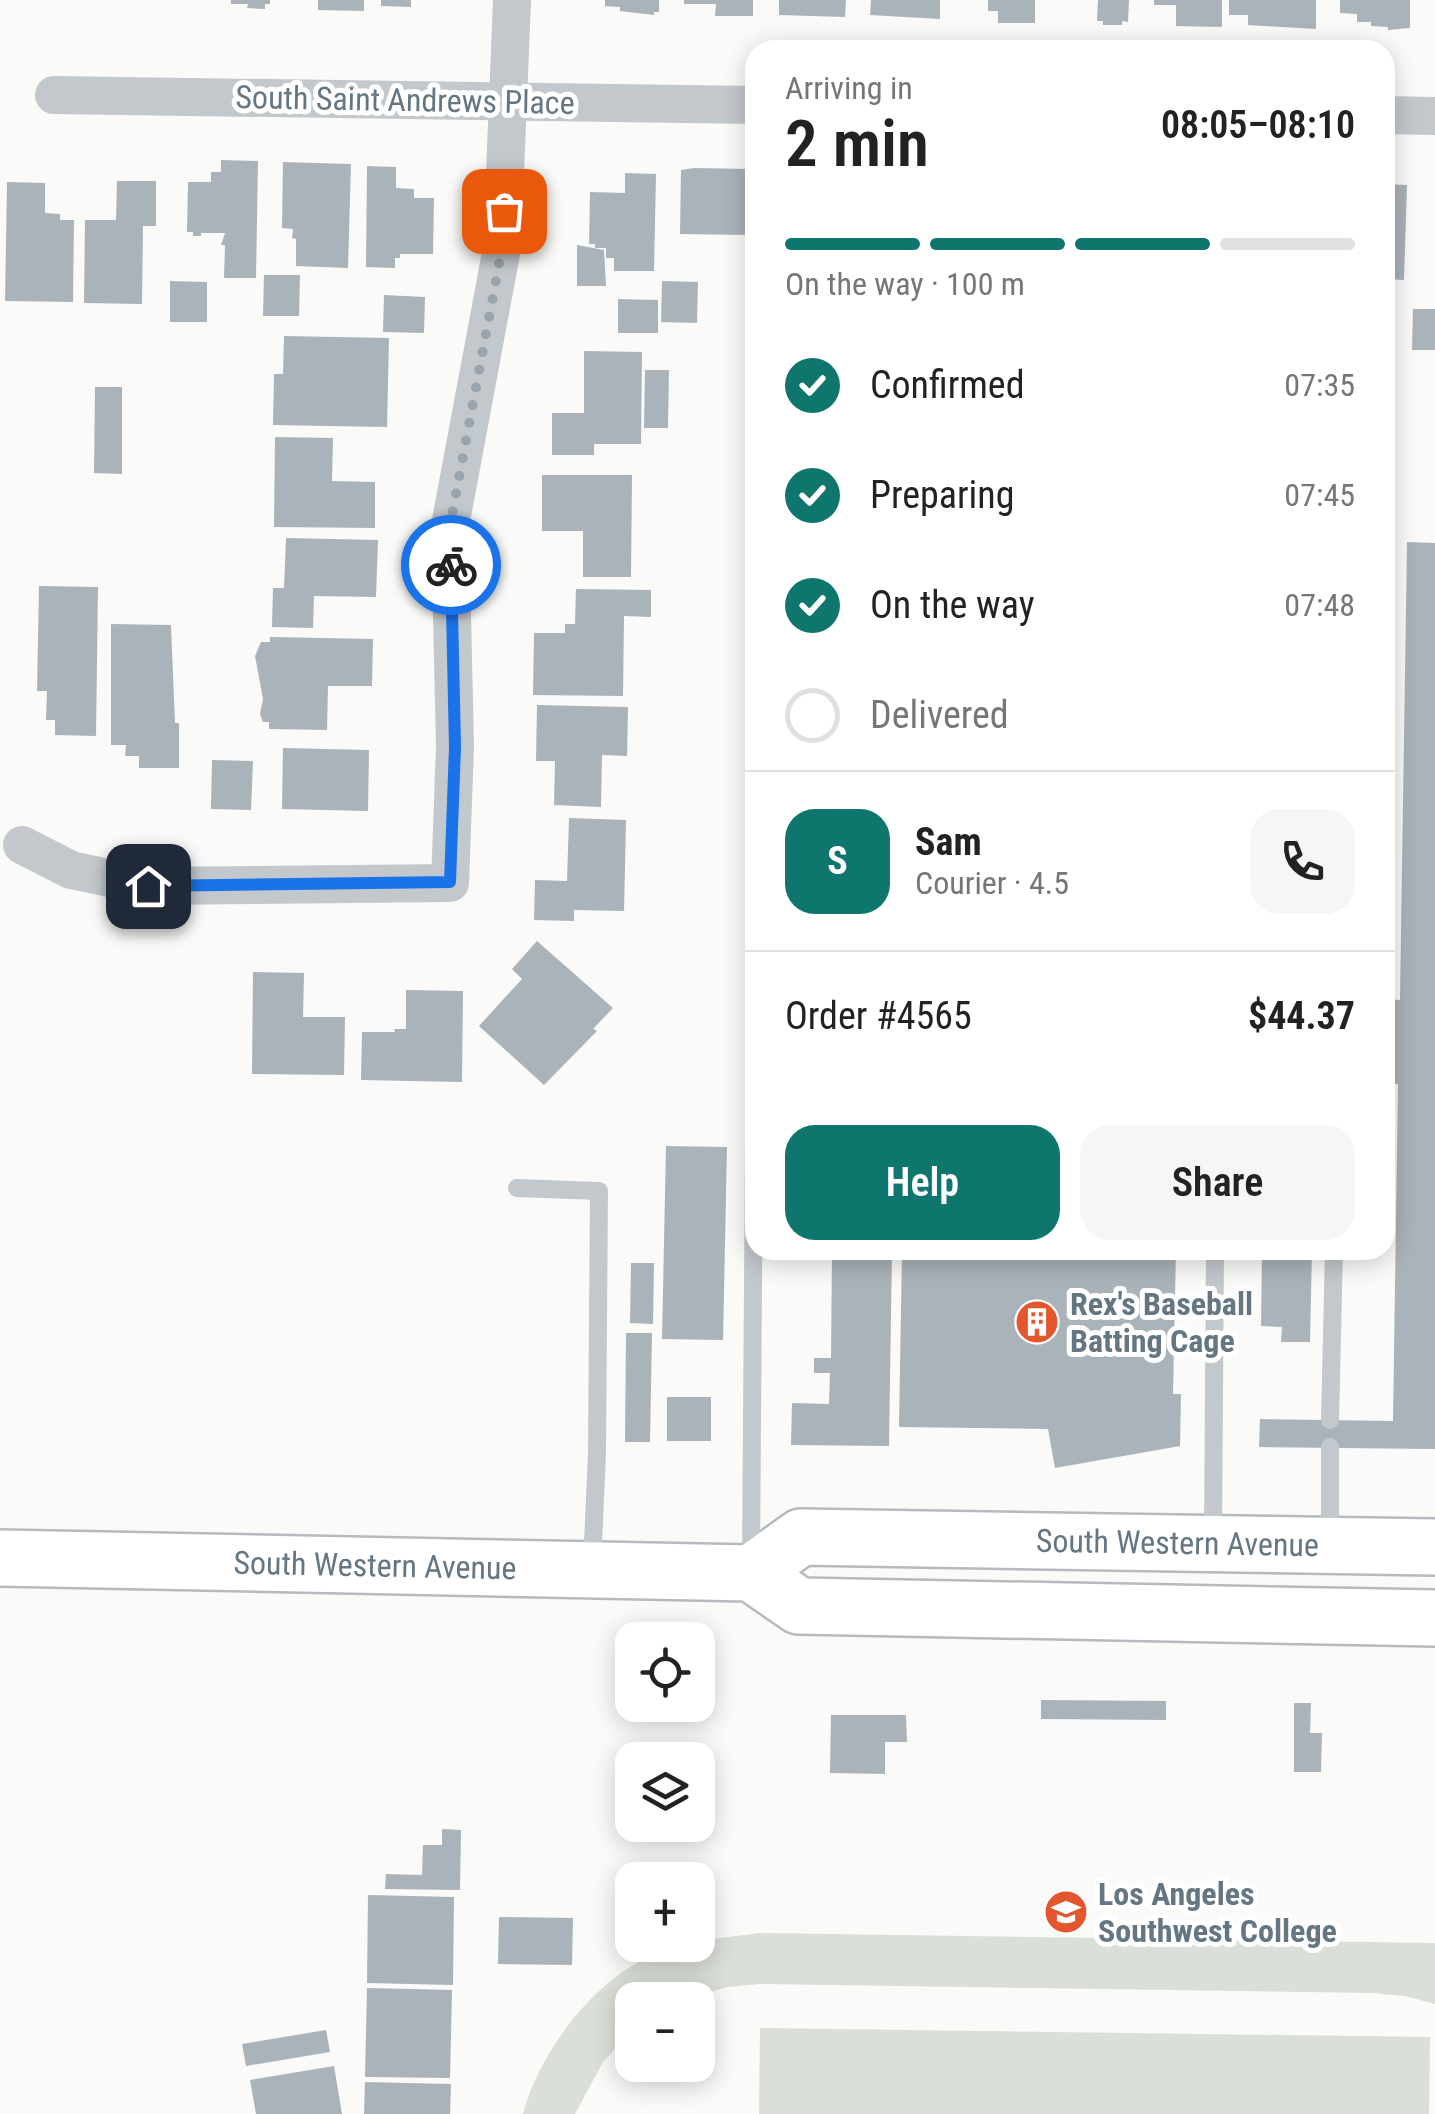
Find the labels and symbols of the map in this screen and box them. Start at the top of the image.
street label: South Saint Andrews Place [235,78,575,122]
pin [462,169,547,254]
courier [401,515,501,615]
pin [106,844,191,929]
place label: Rex's Baseball Batting Cage [1070,1285,1253,1360]
building icon: Rex's Baseball Batting Cage [1014,1299,1060,1345]
street label: South Western Avenue [1036,1522,1319,1564]
street label: South Western Avenue [233,1544,517,1587]
place label: Los Angeles Southwest College [1098,1875,1337,1950]
school or university icon: Los Angeles Southwest College [1043,1889,1089,1935]

